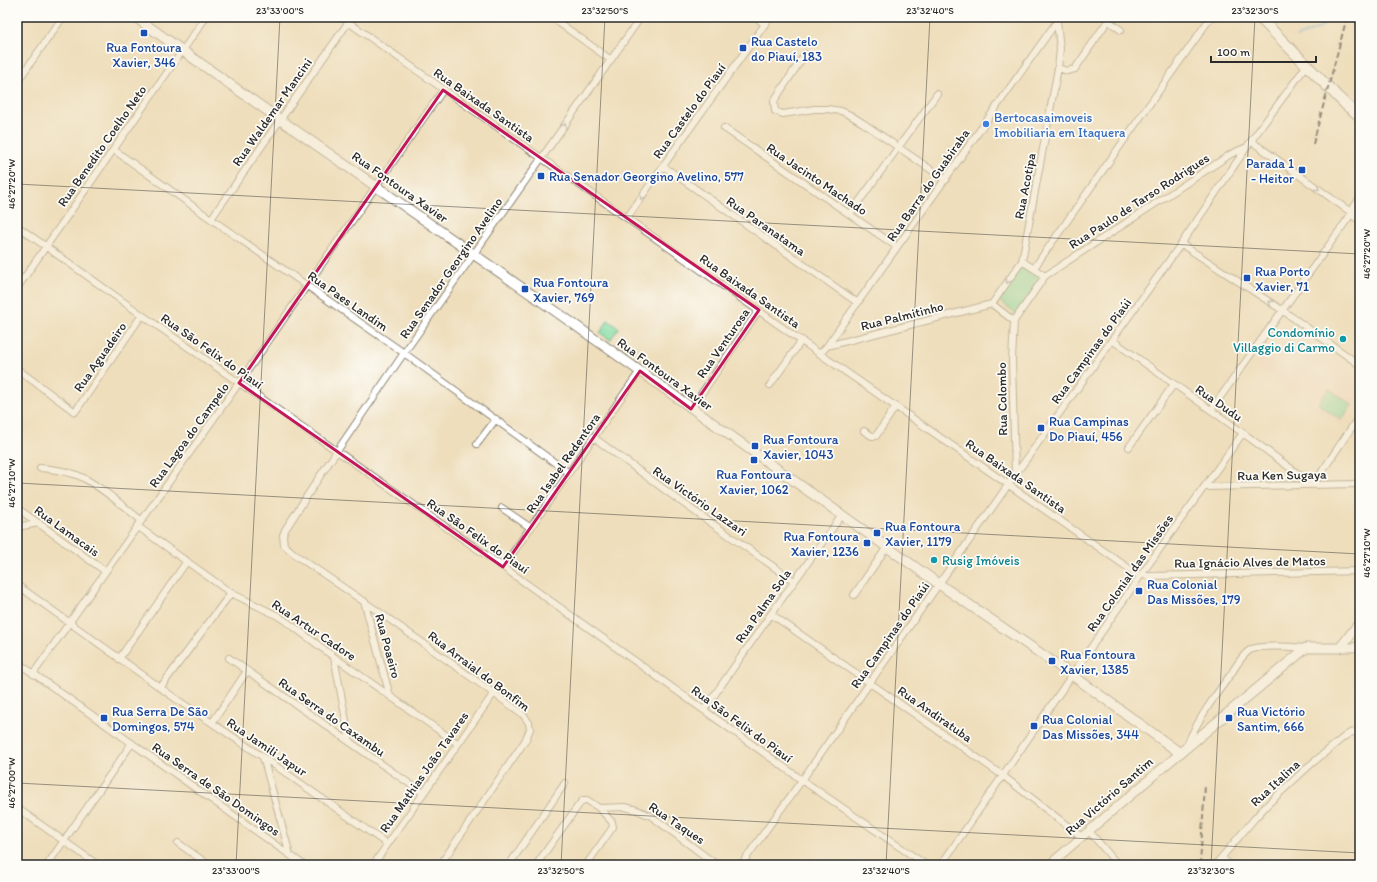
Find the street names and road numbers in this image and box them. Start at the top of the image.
street label: Rua Waldemar Mancini [229,55,315,169]
street label: Rua Castelo do Piauí [649,60,729,161]
street label: Rua Baixada Santista [431,65,537,145]
street label: Rua Benedito Coelho Neto [54,82,150,210]
street label: Rua Barra do Guabiraba [883,126,973,244]
street label: Rua Jacinto Machado [764,140,870,218]
street label: Rua Fontoura Xavier [349,148,451,226]
street label: Rua Paulo de Tarso Rodrigues [1066,150,1212,252]
street label: Rua Acotipa [1011,151,1039,220]
street label: Rua Paranatama [724,193,809,259]
street label: Rua Senador Georgino Avelino [396,194,506,341]
street label: Rua Baixada Santista [697,251,803,331]
street label: Rua Paes Landim [305,268,391,334]
street label: Rua Campinas do Piaúi [1048,295,1134,407]
street label: Rua Palmitinho [859,298,945,334]
street label: Rua Venturosa [693,305,753,381]
street label: Rua São Felix do Piauí [158,310,266,392]
street label: Rua Aguadeiro [70,319,130,395]
street label: Rua Fontoura Xavier [614,334,716,414]
street label: Rua Colombo [994,362,1010,436]
street label: Rua Lagoa do Campelo [146,379,232,490]
street label: Rua Dudu [1193,381,1245,425]
street label: Rua Isabel Redentora [523,410,604,516]
street label: Rua Baixada Santista [963,436,1069,516]
street label: Rua Victório Lazzari [650,463,750,539]
street label: Rua Ken Sugaya [1237,467,1327,483]
street label: Rua São Felix do Piauí [424,495,532,577]
street label: Rua Lamacais [32,502,103,560]
street label: Rua Colonial das Missões [1084,511,1176,635]
street label: Rua Ignácio Alves de Matos [1174,553,1326,571]
street label: Rua Palma Sola [732,566,794,646]
street label: Rua Campinas do Piaúi [848,579,932,691]
street label: Rua Artur Cadore [269,596,359,664]
street label: Rua Poaeiro [372,612,404,680]
street label: Rua Arraial do Bonfim [425,628,533,714]
street label: Rua Serra do Caxambu [276,674,388,760]
street label: Rua São Felix do Piauí [689,682,796,766]
street label: Rua Andiratuba [895,683,975,745]
street label: Rua Mathias João Tavares [376,708,472,835]
street label: Rua Jamili Japur [224,715,311,780]
street label: Rua Serra de São Domingos [149,739,283,839]
street label: Rua Victório Santim [1062,754,1156,838]
street label: Rua Italina [1247,756,1303,809]
street label: Rua Taques [646,799,708,847]

